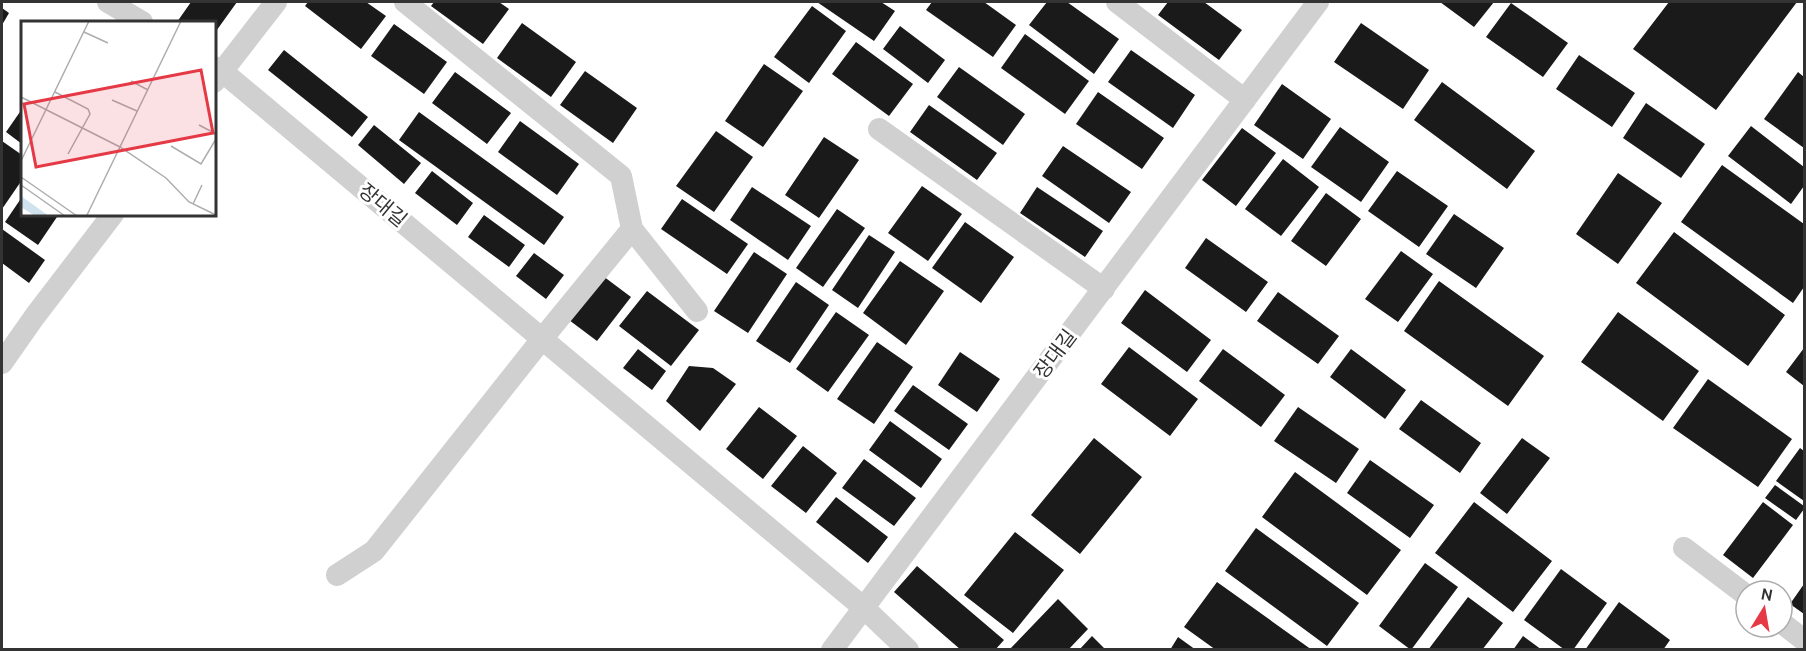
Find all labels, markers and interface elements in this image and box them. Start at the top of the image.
inset map [21,21,216,216]
street label: 장대길 [354,178,412,232]
street label: 장대길 [1029,325,1081,383]
north arrow [1734,579,1794,639]
text: N [1759,584,1774,605]

